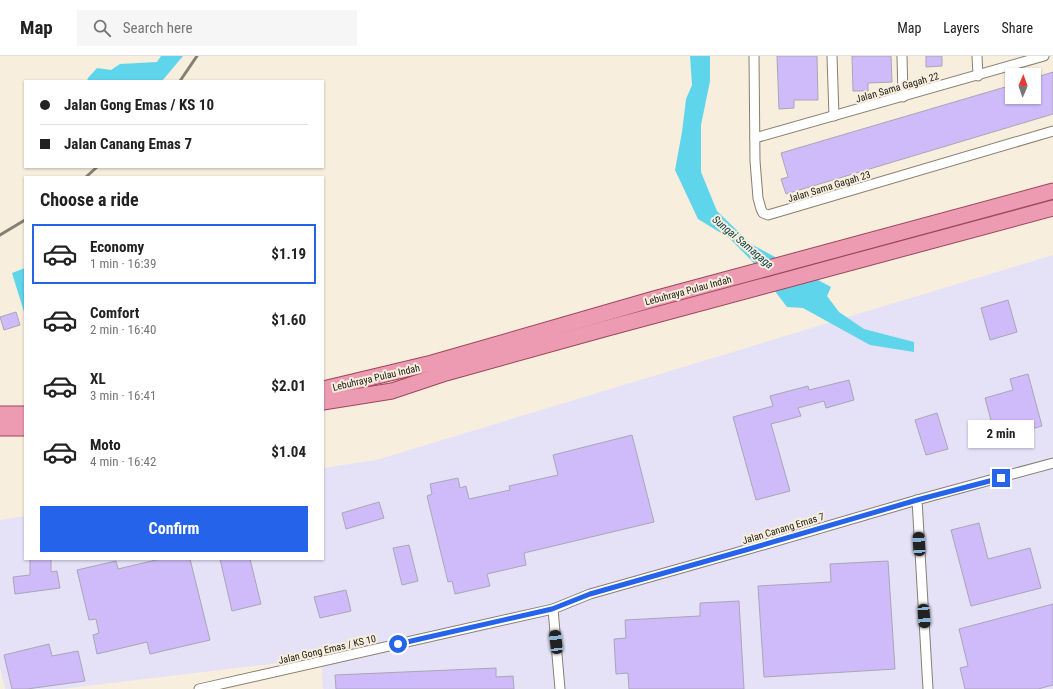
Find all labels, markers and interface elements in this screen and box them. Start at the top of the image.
search box [77,10,357,46]
text: Map [20,16,53,39]
icon: search [91,17,113,39]
text: Search here [123,19,193,37]
text: Map [897,20,921,36]
text: Layers [943,20,980,36]
text: Share [1002,20,1033,36]
north arrow [1005,68,1041,104]
map controls [1005,68,1041,104]
street label: Jalan Sama Gagah 22 [854,70,940,105]
text: Jalan Gong Emas / KS 10 [64,96,214,114]
text: Jalan Canang Emas 7 [64,135,192,153]
street label: Jalan Sama Gagah 23 [786,169,872,204]
text: Choose a ride [40,189,139,210]
water label: Sungai Samagaga [709,213,776,272]
icon: car [42,236,78,272]
text: Economy [90,238,144,256]
text: $1.19 [271,245,306,263]
text: 1 min · 16:39 [90,256,156,271]
street label: Lebuhraya Pulau Indah [644,274,733,307]
icon: car [42,302,78,338]
text: Comfort [90,304,139,322]
text: $1.60 [271,311,306,329]
text: 2 min · 16:40 [90,322,156,337]
street label: Lebuhraya Pulau Indah [331,362,421,393]
icon: car [42,368,78,404]
text: XL [90,370,106,388]
text: $2.01 [271,377,306,395]
text: 3 min · 16:41 [90,388,156,403]
callout: 2 min [968,420,1034,448]
text: 2 min [987,426,1015,441]
icon: car [42,434,78,470]
text: Moto [90,436,121,454]
text: $1.04 [271,443,306,461]
text: 4 min · 16:42 [90,454,156,469]
route end [992,469,1010,487]
button: Confirm [40,506,308,552]
street label: Jalan Canang Emas 7 [741,511,826,546]
car [912,532,926,556]
car [917,604,931,628]
car [549,629,563,655]
street label: Jalan Gong Emas / KS 10 [277,633,377,666]
route start [389,635,407,653]

